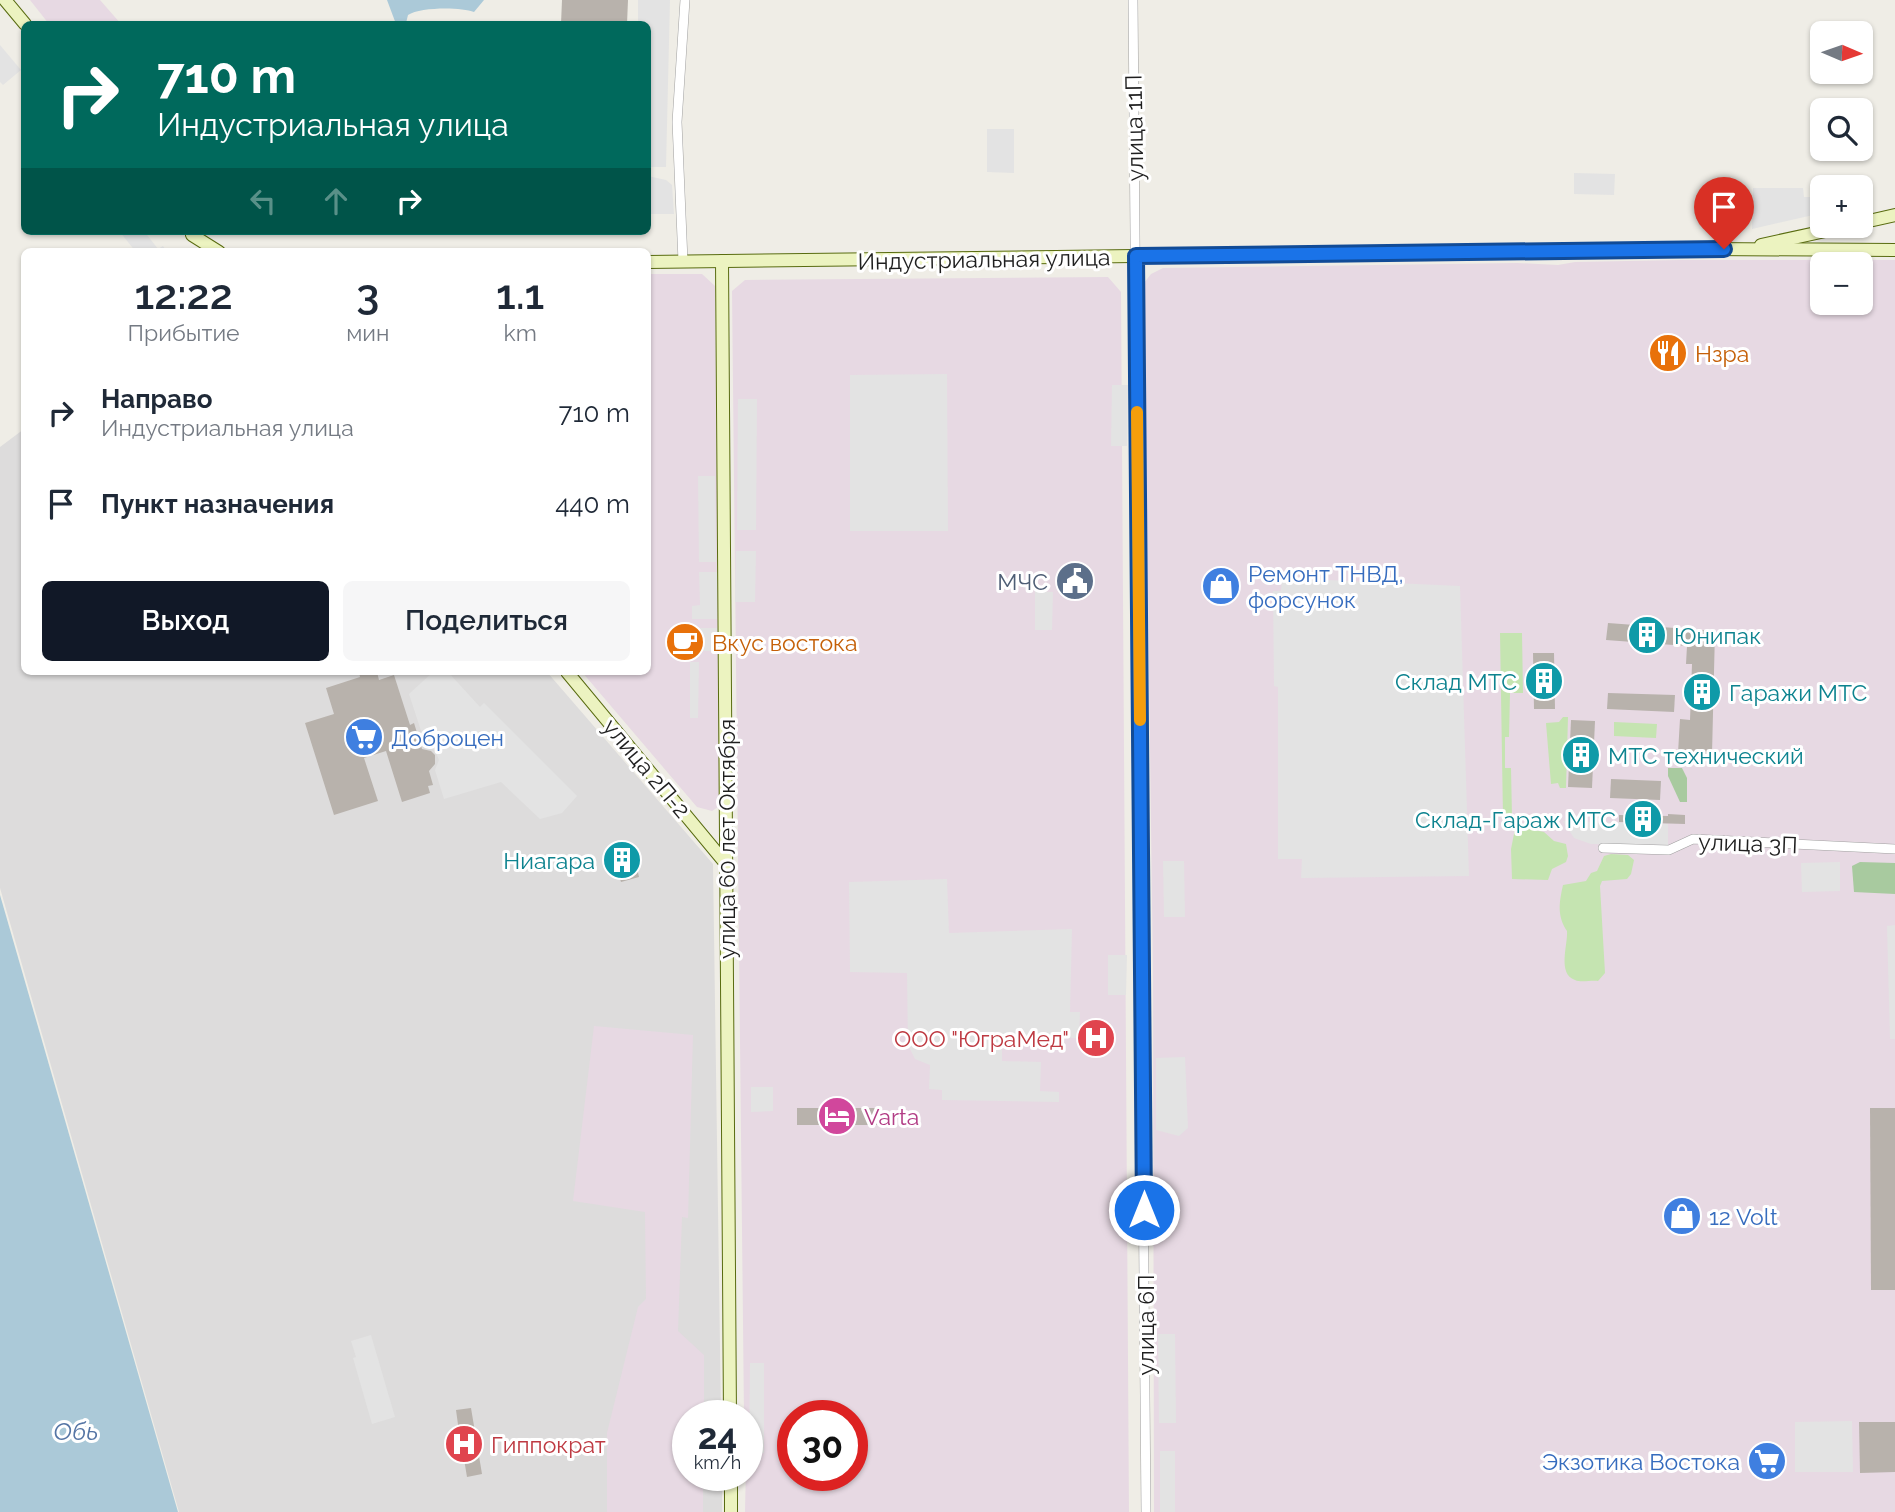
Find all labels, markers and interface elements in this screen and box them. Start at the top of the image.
north arrow [1810,21,1872,84]
map controls [1810,21,1873,315]
text: 710 m [157,47,296,104]
icon: right [42,49,133,140]
street label: улица 11П [1120,74,1148,182]
button: search [1810,98,1873,161]
text: Индустриальная улица [157,106,509,143]
button: + [1810,175,1873,238]
pin [1694,177,1754,249]
icon: left [244,182,282,220]
icon: ahead [317,182,355,220]
icon: right [390,182,428,220]
icon: arrive [1705,188,1743,226]
street label: Индустриальная улица [857,243,1111,275]
button: − [1810,252,1873,315]
text: 12:22 [134,270,233,319]
text: 3 [356,270,379,319]
text: 1.1 [496,270,544,319]
text: Прибытие [128,319,240,346]
text: мин [346,319,389,346]
text: km [503,319,537,346]
restaurant icon: Нзра [1647,332,1689,374]
place label: Нзра [1695,340,1749,367]
text: Направо [101,384,212,414]
icon: right [42,394,80,432]
text: 710 m [559,398,630,428]
text: Индустриальная улица [101,414,354,441]
icon: arrive [42,485,80,523]
text: Пункт назначения [101,489,334,519]
text: 440 m [555,489,630,519]
public building icon: МЧС [1054,560,1096,602]
place label: Ремонт ТНВД, форсунок [1248,560,1404,613]
shop icon: Ремонт ТНВД, форсунок [1200,565,1242,607]
place label: МЧС [997,568,1048,595]
button: Выход [42,581,329,661]
button: Поделиться [343,581,630,661]
building icon: Юнипак [1626,614,1668,656]
cafe icon: Вкус востока [664,621,706,663]
place label: Юнипак [1674,622,1761,649]
place label: Вкус востока [712,629,858,656]
building icon: Склад МТС [1523,660,1565,702]
place label: Склад МТС [1395,668,1517,695]
building icon: Гаражи МТС [1681,671,1723,713]
place label: Гаражи МТС [1729,679,1867,706]
street label: улица 2П-2 [598,713,696,823]
supermarket icon: Доброцен [343,716,385,758]
street label: улица 60 лет Октября [713,719,740,959]
place label: Доброцен [391,724,504,751]
building icon: МТС технический [1560,734,1602,776]
place label: МТС технический [1608,742,1804,769]
building icon: Склад-Гараж МТС [1622,798,1664,840]
place label: Склад-Гараж МТС [1415,806,1616,833]
street label: улица 3П [1698,828,1798,858]
building icon: Ниагара [601,839,643,881]
place label: Ниагара [503,847,595,874]
hospital icon: ООО "ЮграМед" [1075,1017,1117,1059]
place label: ООО "ЮграМед" [894,1025,1069,1052]
hotel icon: Varta [816,1095,858,1137]
place label: Varta [864,1103,919,1130]
position arrow [1107,1173,1181,1247]
shop icon: 12 Volt [1661,1195,1703,1237]
place label: 12 Volt [1709,1203,1778,1230]
street label: улица 6П [1132,1274,1159,1376]
speed limit sign: 30 [777,1400,868,1491]
text: 24 [698,1416,737,1457]
water label: Обь [54,1417,98,1446]
hospital icon: Гиппократ [443,1423,485,1465]
place label: Гиппократ [491,1431,606,1458]
supermarket icon: Экзотика Востока [1746,1440,1788,1482]
place label: Экзотика Востока [1542,1448,1740,1475]
text: km/h [694,1452,741,1473]

